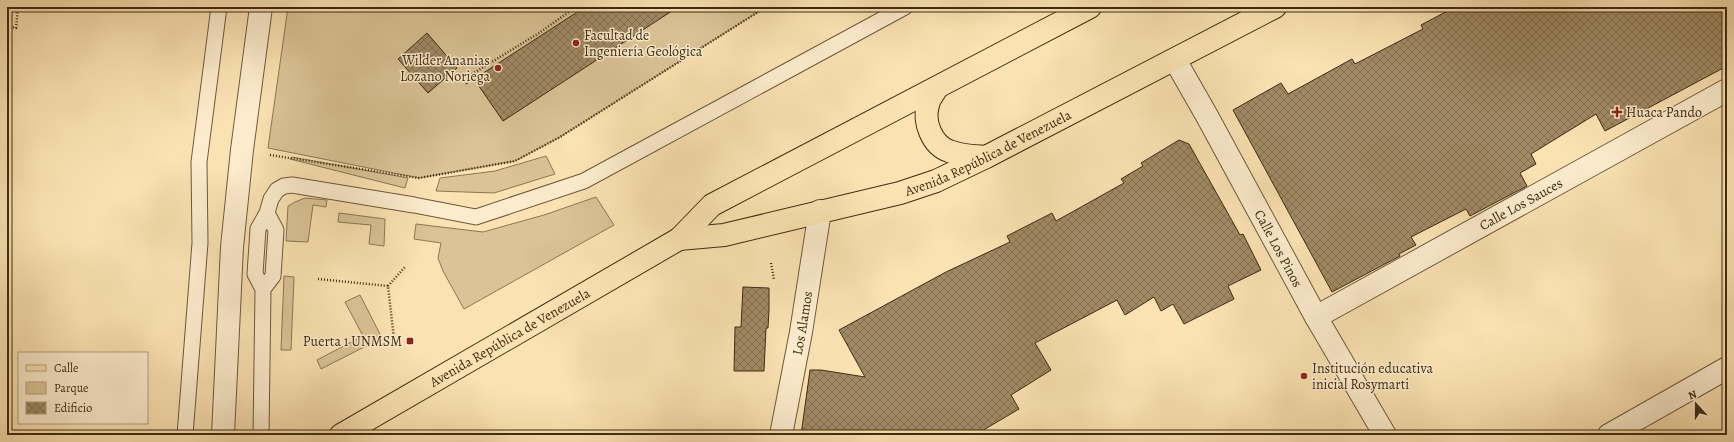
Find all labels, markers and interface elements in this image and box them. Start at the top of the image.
place label: Facultad de Ingeniería Geológica [584,26,703,61]
marker: Facultad de Ingeniería Geológica [571,38,581,48]
place label: Wilder Ananias Lozano Noriega [400,51,490,86]
marker: Wilder Ananias Lozano Noriega [493,63,503,73]
place label: Huaca Pando [1626,103,1702,122]
street label: Avenida República de Venezuela [902,105,1075,201]
marker: Huaca Pando [1611,106,1623,118]
street label: Calle Los Sauces [1476,174,1566,235]
street label: Calle Los Pinos [1250,206,1307,291]
street label: Avenida República de Venezuela [425,283,594,392]
street label: Los Alamos [788,290,817,357]
place label: Puerta 1 UNMSM [303,332,402,351]
marker: Puerta 1 UNMSM [405,336,415,346]
legend [18,352,148,424]
place label: Institución educativa inicial Rosymarti [1312,359,1434,394]
text: Calle [54,360,78,376]
marker: Institución educativa inicial Rosymarti [1299,371,1309,381]
text: Parque [54,380,89,396]
north arrow [1676,384,1716,424]
text: N [1686,387,1699,404]
text: Edificio [54,400,92,416]

